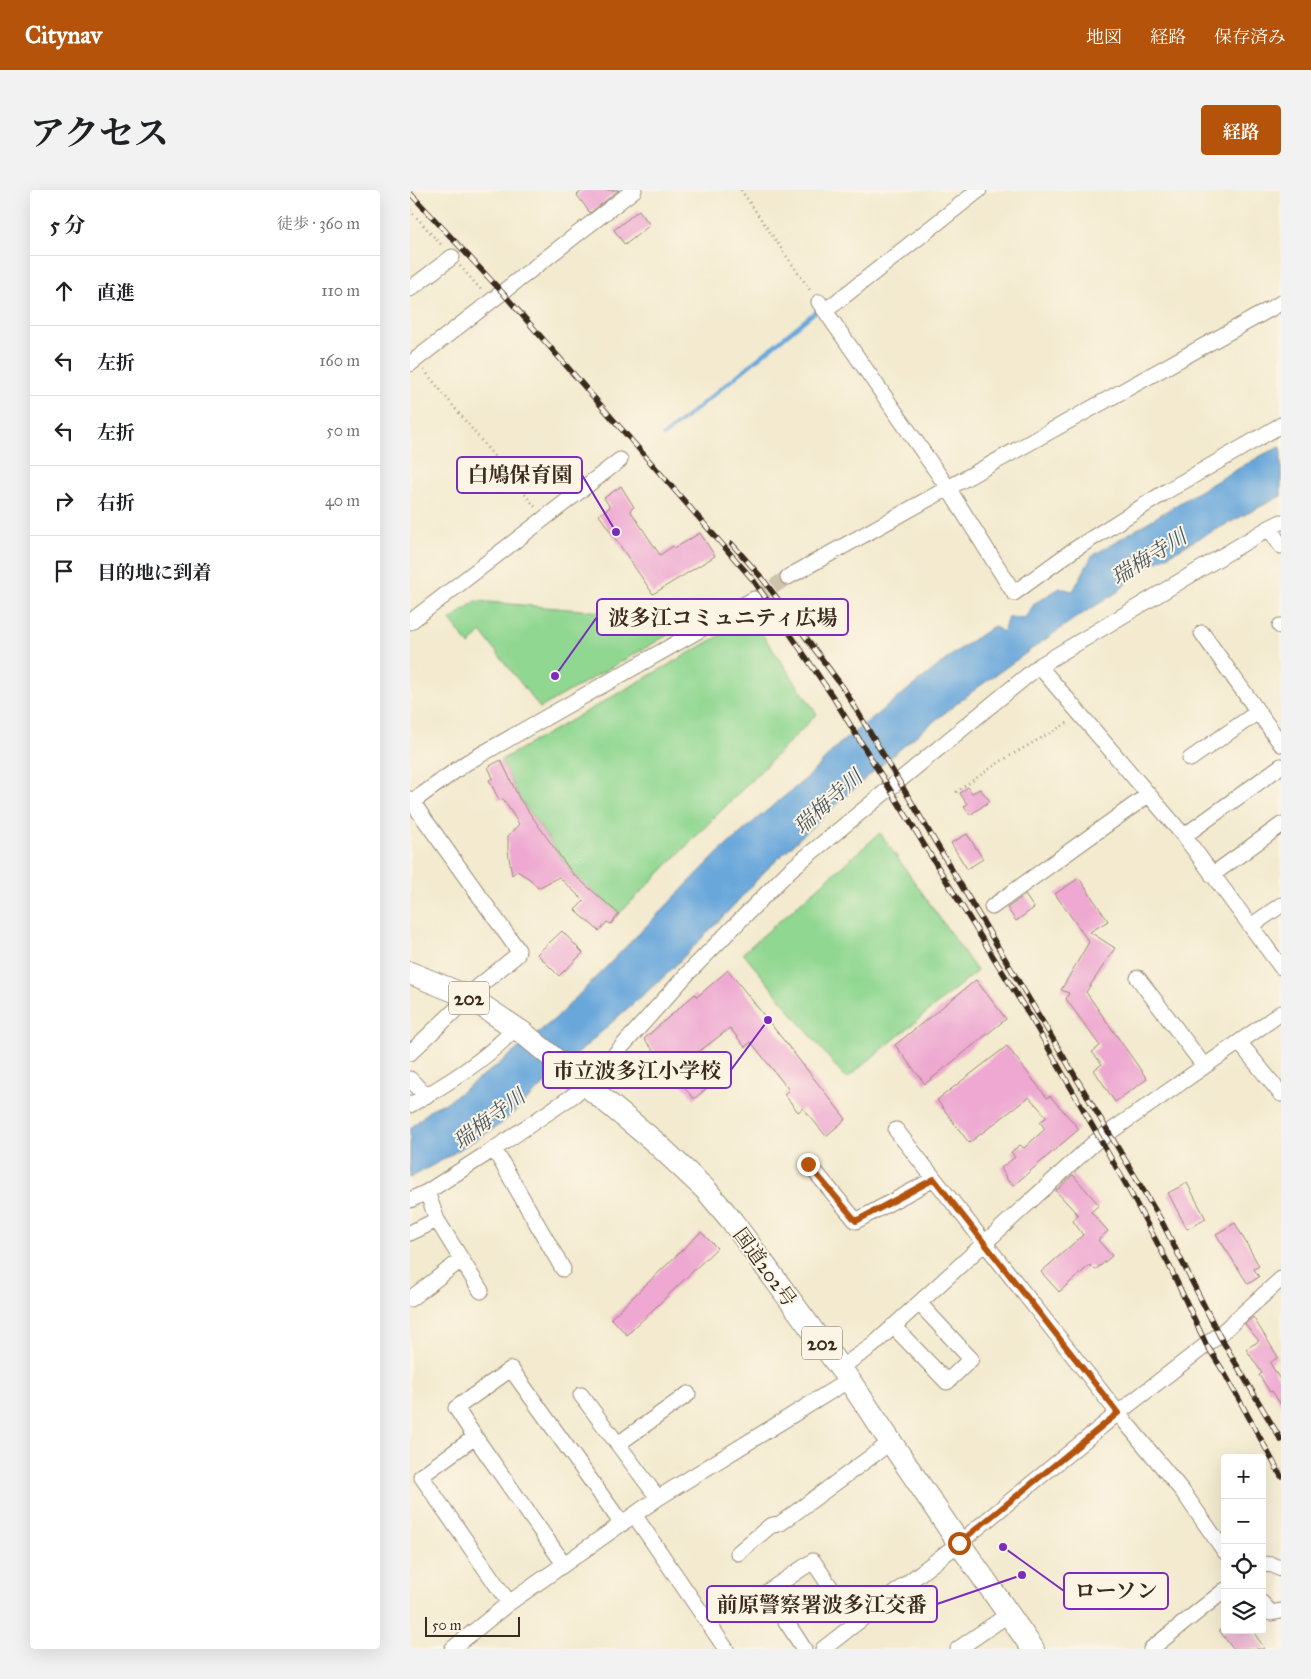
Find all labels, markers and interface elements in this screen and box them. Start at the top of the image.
text: Citynav [25,20,102,50]
text: 地図 [1086,26,1122,48]
text: 経路 [1150,26,1186,48]
text: 保存済み [1214,26,1286,48]
button: 経路 [1201,105,1281,155]
text: アクセス [30,112,169,155]
text: 5 分 [50,212,85,238]
text: 徒歩 · 360 m [277,214,360,233]
icon: ahead [50,277,78,305]
text: 直進 [97,281,135,304]
text: 110 m [321,281,360,300]
icon: left [50,347,78,375]
text: 左折 [97,351,135,374]
text: 160 m [319,351,360,370]
icon: left [50,417,78,445]
text: 左折 [97,421,135,444]
text: 50 m [326,421,360,440]
callout: 白鳩保育園 [457,457,582,493]
text: 白鳩保育園 [468,462,573,488]
icon: right [50,487,78,515]
text: 右折 [97,491,135,514]
text: 40 m [325,491,360,510]
water label: 瑞梅寺川 [1106,523,1193,590]
icon: arrive [50,557,78,585]
text: 目的地に到着 [97,561,211,584]
callout: 波多江コミュニティ広場 [597,599,848,635]
text: 波多江コミュニティ広場 [609,605,837,631]
water label: 瑞梅寺川 [788,763,869,840]
road number: 202 [449,981,489,1014]
callout: 市立波多江小学校 [543,1052,731,1088]
text: 市立波多江小学校 [553,1058,721,1084]
water label: 瑞梅寺川 [448,1082,532,1155]
route end [797,1153,820,1176]
street label: 国道202号 [728,1223,802,1311]
road number: 202 [802,1326,842,1360]
map controls [1221,1454,1266,1634]
button: + [1221,1454,1266,1499]
button: − [1221,1499,1266,1544]
route start [948,1532,971,1555]
button: locate [1221,1544,1266,1589]
callout: ローソン [1064,1573,1168,1609]
text: ローソン [1074,1578,1158,1604]
callout: 前原警察署波多江交番 [707,1586,937,1622]
button: layers [1221,1589,1266,1634]
text: 前原警察署波多江交番 [717,1592,927,1618]
scale bar [425,1614,520,1637]
text: 50 m [432,1617,461,1634]

